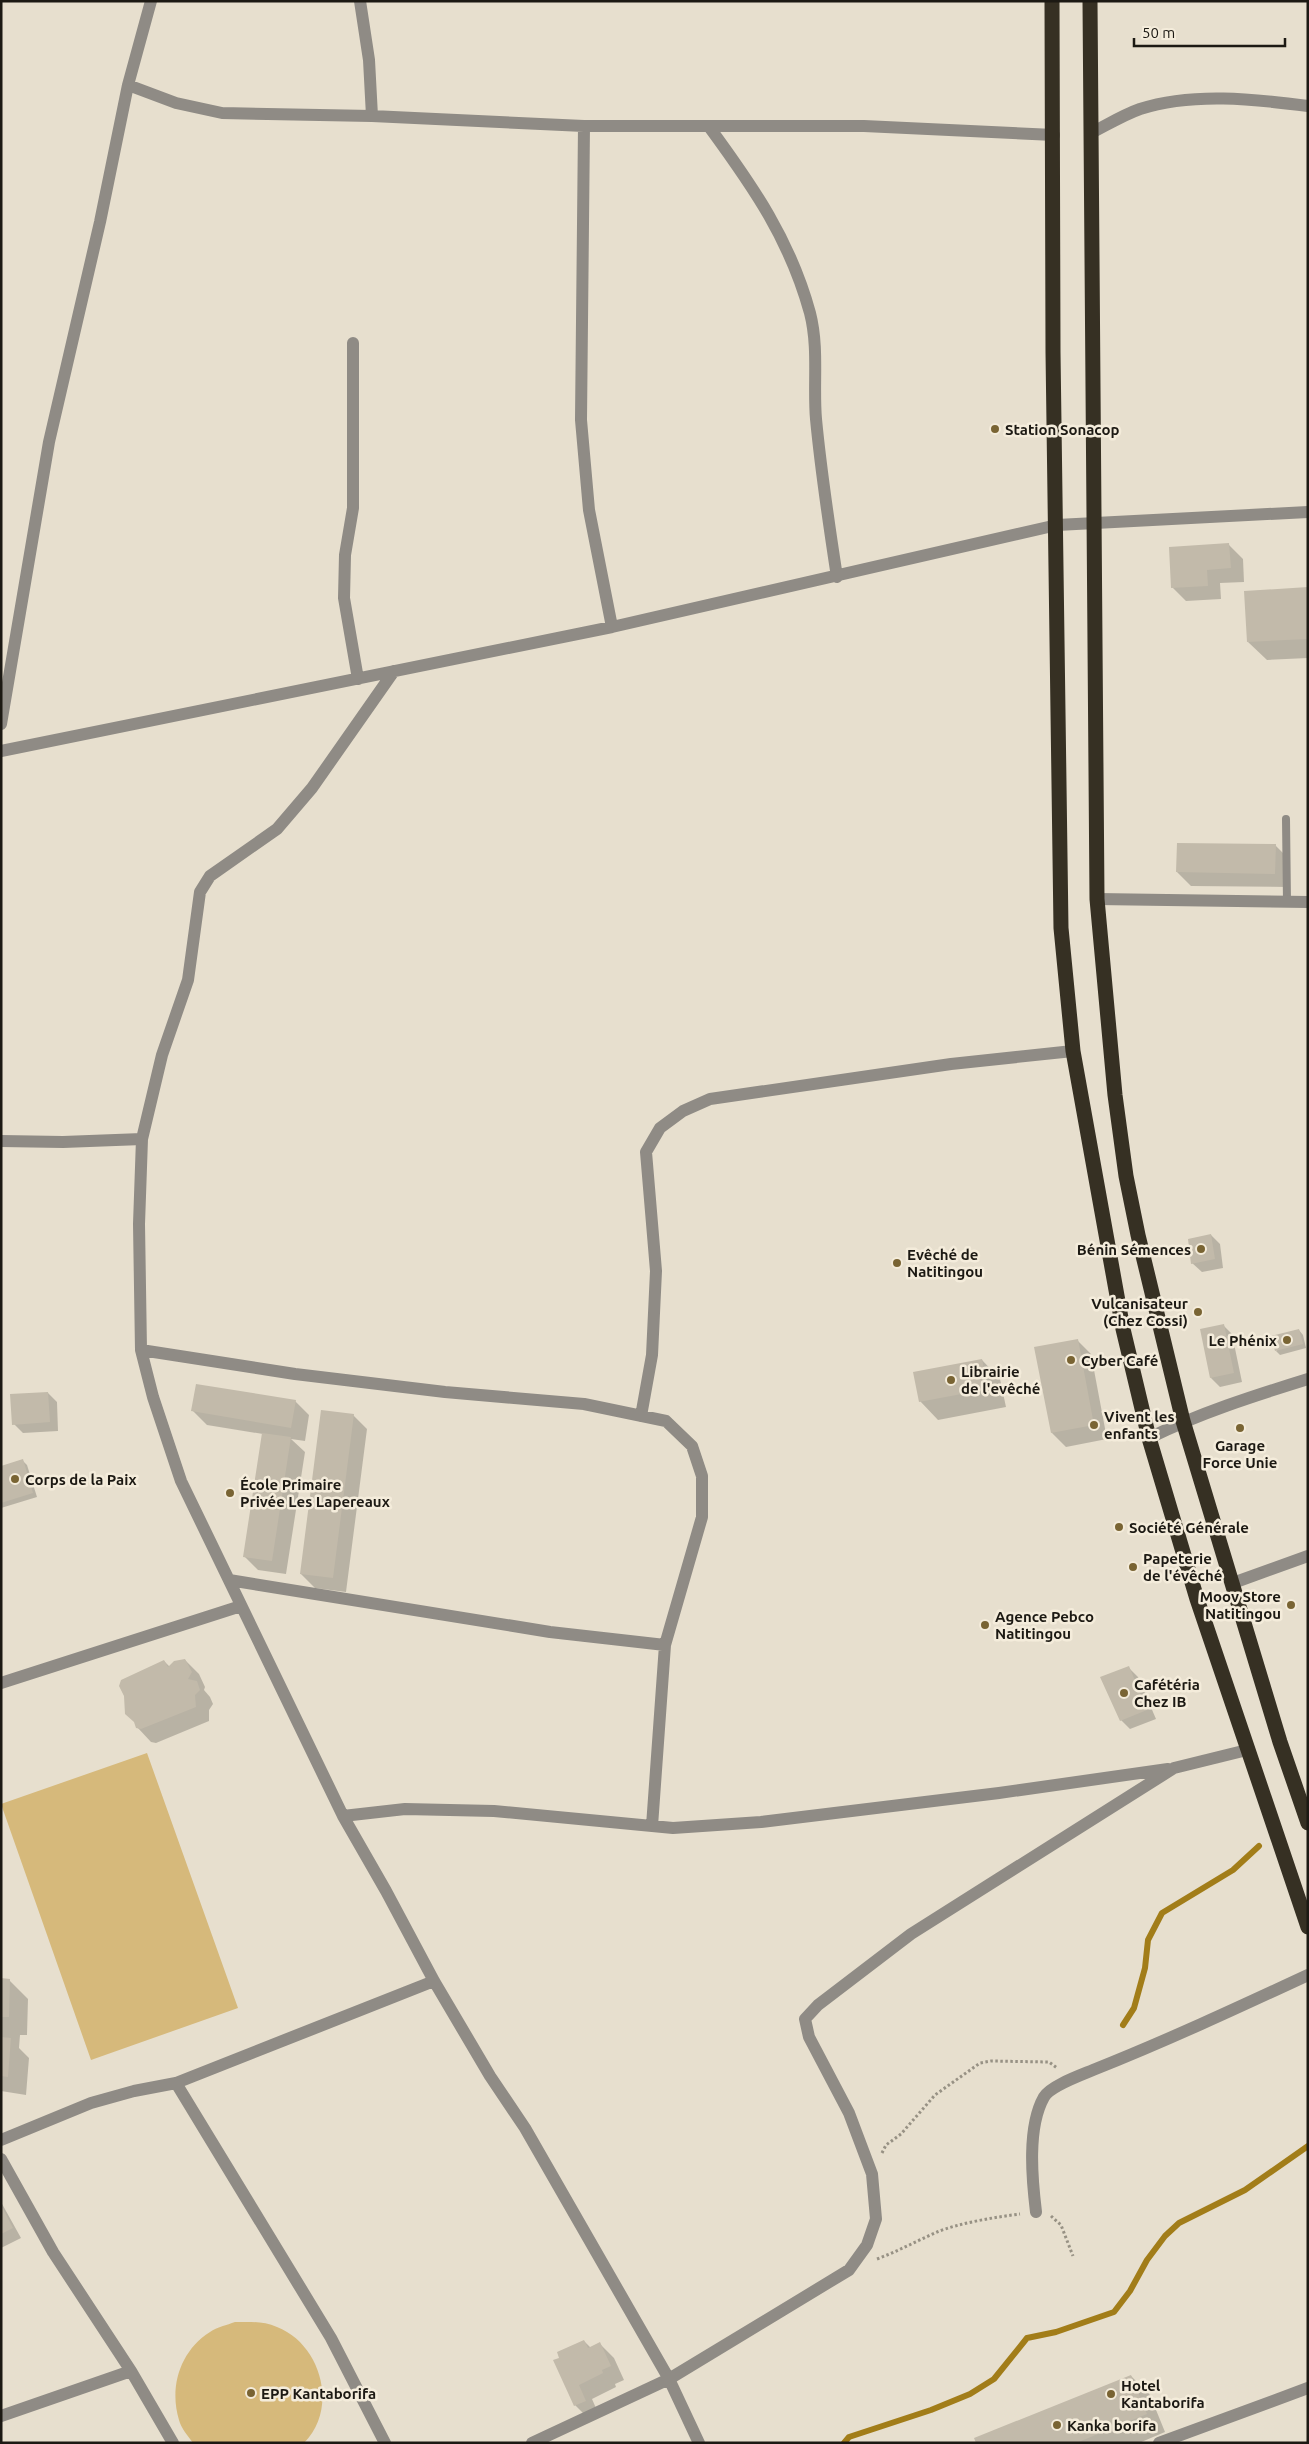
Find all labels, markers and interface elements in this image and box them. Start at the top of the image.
scale bar [1134,15,1285,47]
text: 50 m [1142,24,1175,41]
place label: Station Sonacop [1005,421,1119,438]
marker: Station Sonacop [989,423,1001,435]
place label: Bénin Sémences [1077,1241,1191,1258]
marker: Bénin Sémences [1195,1243,1207,1255]
place label: Evêché de Natitingou [907,1246,983,1280]
marker: Evêché de Natitingou [891,1257,903,1269]
place label: Vulcanisateur (Chez Cossi) [1091,1295,1189,1329]
marker: Vulcanisateur (Chez Cossi) [1192,1306,1204,1318]
place label: Le Phénix [1209,1332,1277,1349]
marker: Le Phénix [1281,1334,1293,1346]
place label: Cyber Café [1081,1352,1158,1369]
marker: Cyber Café [1065,1354,1077,1366]
place label: Librairie de l'evêché [961,1363,1040,1397]
marker: Librairie de l'evêché [945,1374,957,1386]
place label: Vivent les enfants [1104,1408,1175,1442]
marker: Vivent les enfants [1088,1419,1100,1431]
marker: Garage Force Unie [1234,1422,1246,1434]
place label: Garage Force Unie [1203,1437,1277,1471]
place label: Corps de la Paix [25,1471,137,1488]
marker: Corps de la Paix [9,1473,21,1485]
place label: École Primaire Privée Les Lapereaux [240,1476,390,1510]
marker: École Primaire Privée Les Lapereaux [224,1487,236,1499]
place label: Société Générale [1129,1519,1249,1536]
marker: Société Générale [1113,1521,1125,1533]
place label: Papeterie de l'évêché [1143,1550,1222,1584]
marker: Papeterie de l'évêché [1127,1561,1139,1573]
place label: Moov Store Natitingou [1200,1588,1281,1622]
marker: Moov Store Natitingou [1285,1599,1297,1611]
place label: Agence Pebco Natitingou [995,1608,1094,1642]
marker: Agence Pebco Natitingou [979,1619,991,1631]
place label: Cafétéria Chez IB [1134,1676,1200,1710]
marker: Cafétéria Chez IB [1118,1687,1130,1699]
place label: Hotel Kantaborifa [1121,2377,1205,2411]
place label: EPP Kantaborifa [261,2385,376,2402]
marker: EPP Kantaborifa [245,2387,257,2399]
marker: Hotel Kantaborifa [1105,2388,1117,2400]
place label: Kanka borifa [1067,2417,1156,2434]
marker: Kanka borifa [1051,2419,1063,2431]

